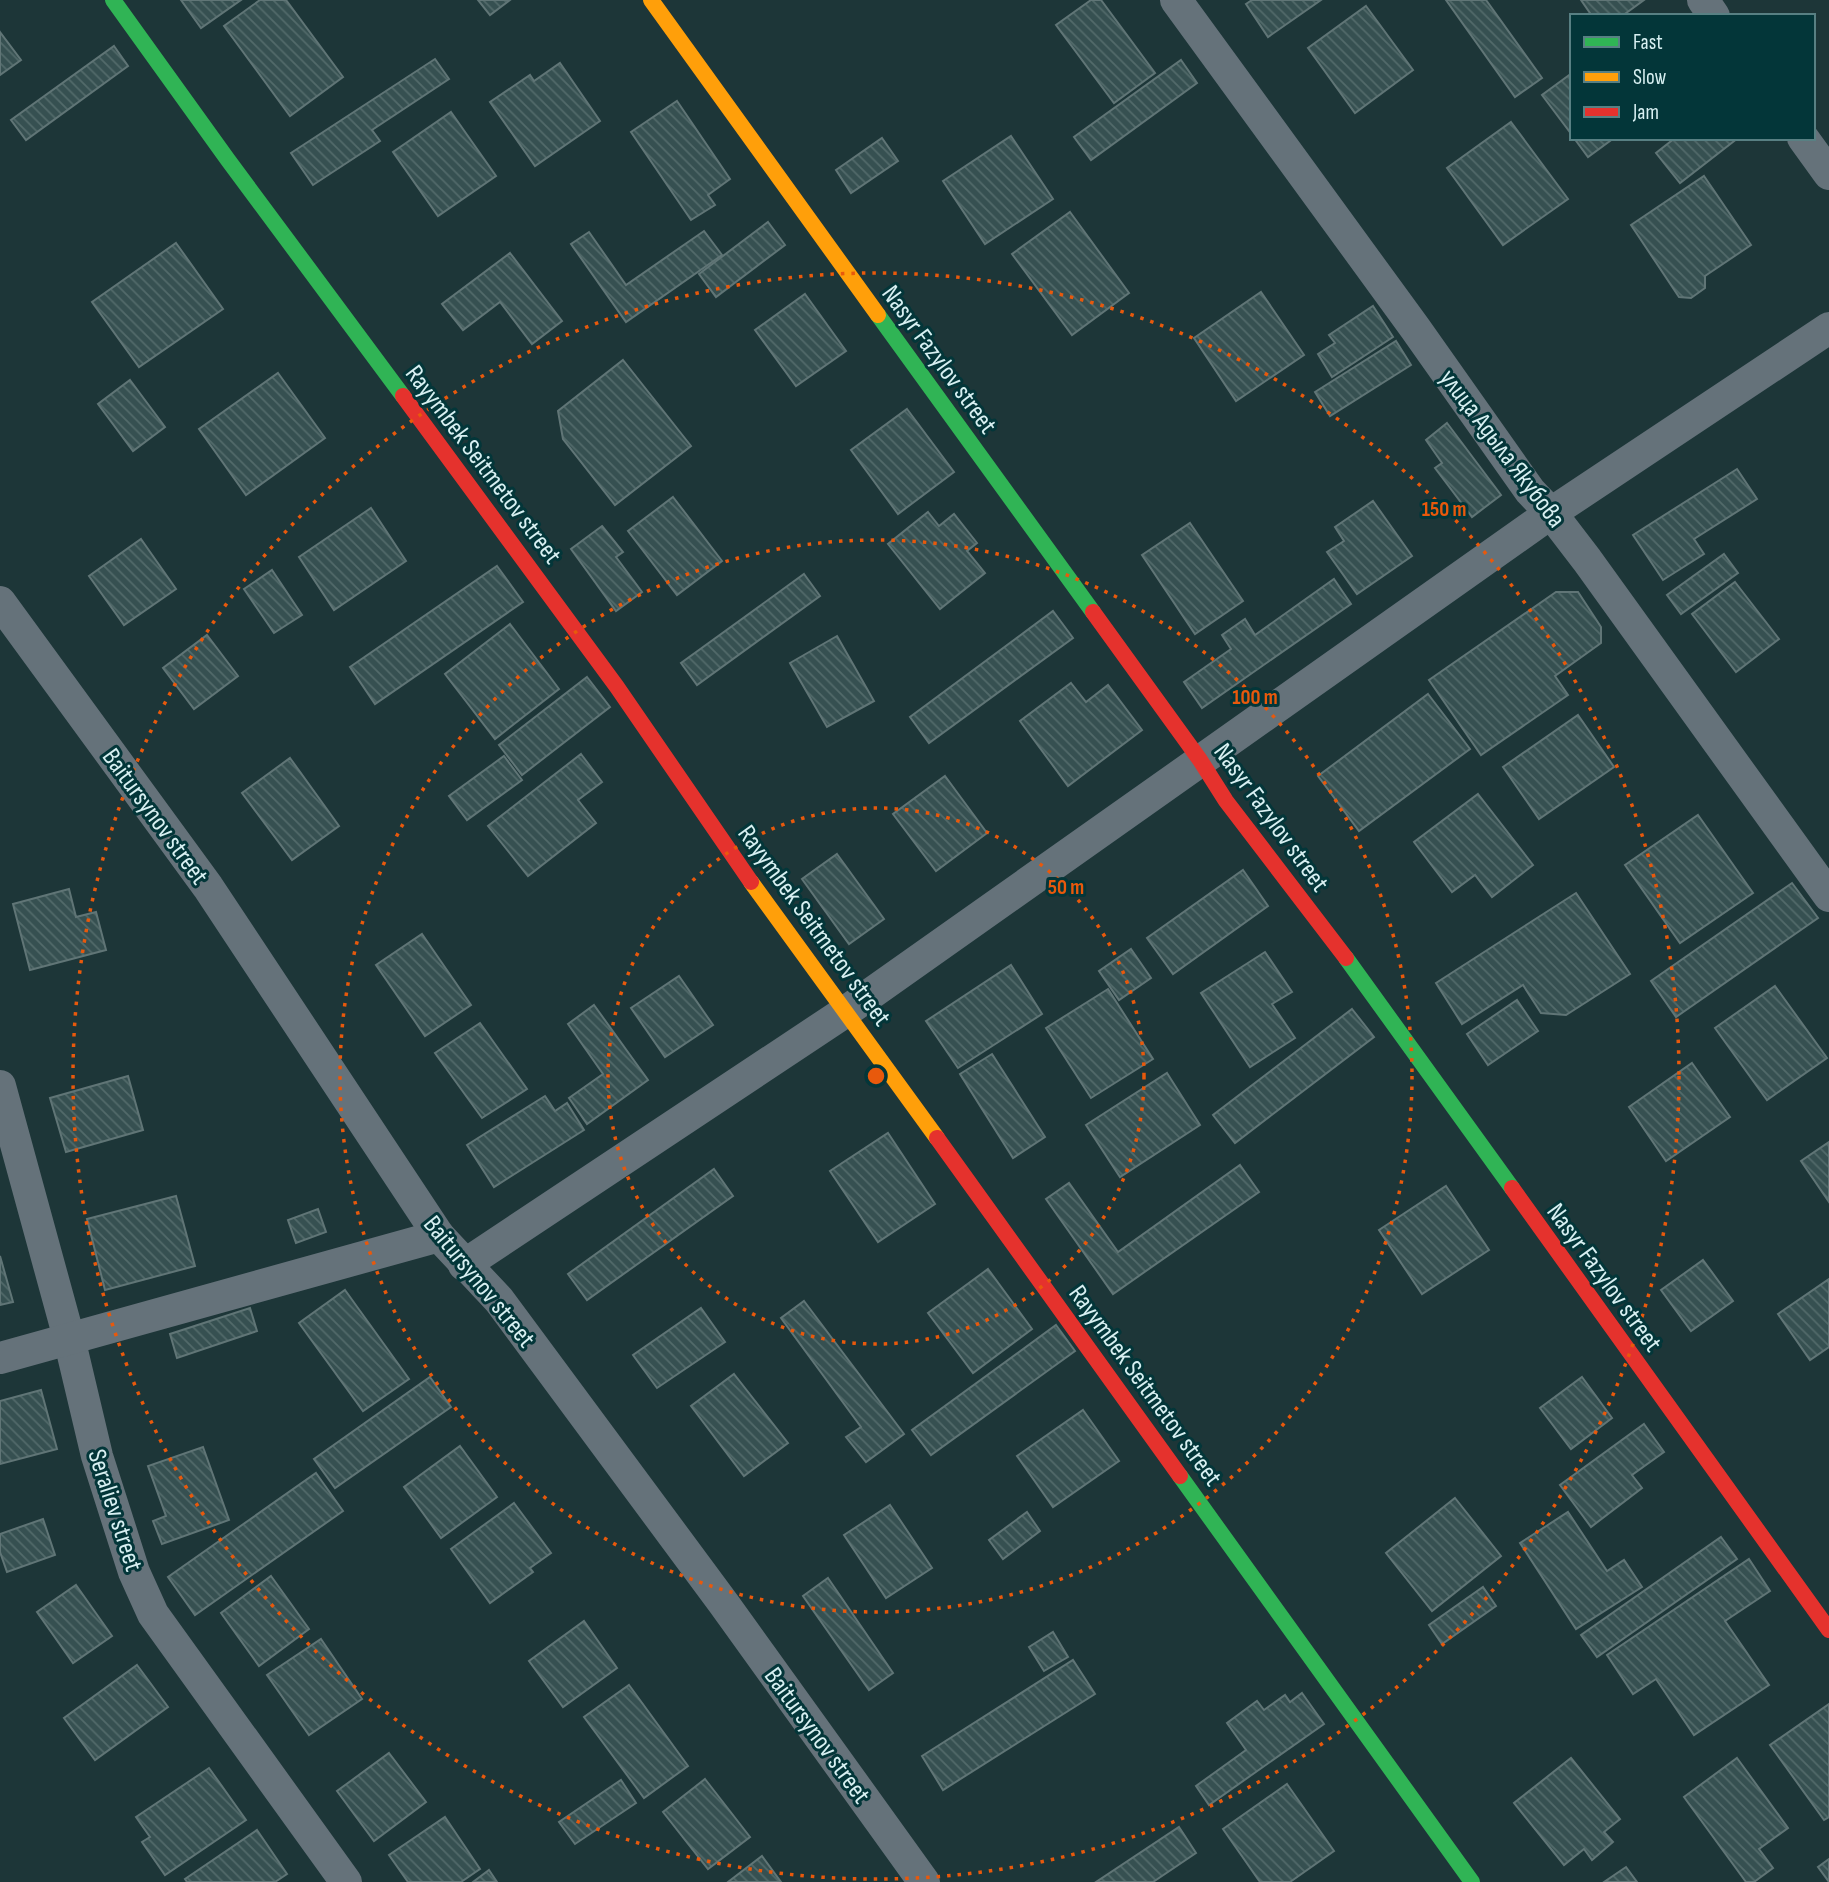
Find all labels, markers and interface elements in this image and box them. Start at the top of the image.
legend [1570,14,1815,140]
text: Fast [1633,30,1663,55]
text: Slow [1633,65,1667,90]
text: Jam [1632,100,1659,125]
street label: Nasyr Fazylov street [875,280,1003,440]
street label: Rayymbek Seitmetov street [398,360,568,570]
street label: улица Адыла Якубова [1432,364,1571,534]
text: 150 m [1422,497,1466,522]
text: 100 m [1232,685,1278,710]
street label: Nasyr Fazylov street [1207,738,1335,898]
street label: Baitursynov street [95,743,215,891]
street label: Rayymbek Seitmetov street [731,819,897,1032]
text: 50 m [1048,875,1084,900]
centre of rings [864,1064,888,1088]
street label: Nasyr Fazylov street [1540,1198,1668,1358]
street label: Baitursynov street [416,1210,541,1354]
street label: Rayymbek Seitmetov street [1062,1279,1228,1492]
street label: Seraliev street [80,1446,149,1575]
street label: Baitursynov street [757,1662,877,1810]

